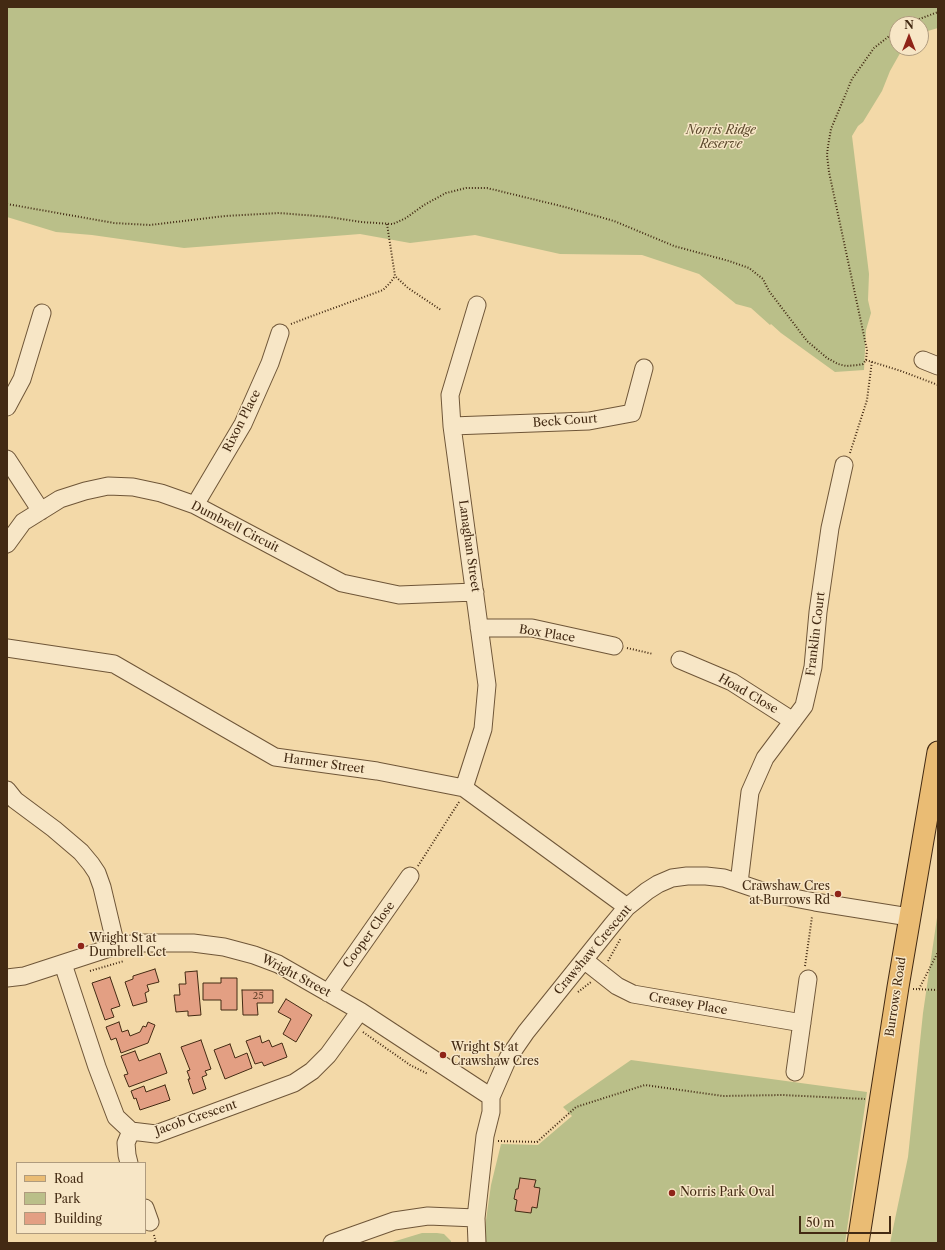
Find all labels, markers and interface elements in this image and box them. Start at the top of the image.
north arrow [889,16,929,56]
text: N [904,18,914,32]
park label: Norris Ridge Reserve [686,124,756,152]
street label: Rixon Place [220,387,264,455]
street label: Beck Court [532,412,598,430]
street label: Dumbrell Circuit [189,499,281,555]
street label: Lanaghan Street [455,499,483,593]
street label: Franklin Court [804,591,828,677]
street label: Box Place [518,622,576,646]
street label: Hoad Close [716,671,780,717]
street label: Harmer Street [283,751,365,777]
place label: Crawshaw Cres at Burrows Rd [742,880,830,908]
marker: Crawshaw Cres at Burrows Rd [833,889,843,899]
street label: Cooper Close [340,899,398,971]
street label: Crawshaw Crescent [551,902,635,998]
place label: Wright St at Dumbrell Cct [89,932,166,960]
marker: Wright St at Dumbrell Cct [76,941,86,951]
street label: Wright Street [259,952,333,1000]
street label: Burrows Road [883,956,909,1038]
house number: 25 [252,990,264,1002]
street label: Creasey Place [648,990,728,1018]
place label: Wright St at Crawshaw Cres [451,1041,539,1069]
marker: Wright St at Crawshaw Cres [438,1050,448,1060]
street label: Jacob Crescent [153,1097,239,1139]
legend [16,1162,146,1234]
text: Road [54,1171,84,1186]
place label: Norris Park Oval [680,1186,774,1200]
marker: Norris Park Oval [667,1188,677,1198]
text: Park [54,1191,80,1206]
scale bar [801,1208,893,1234]
text: Building [54,1211,102,1226]
text: 50 m [806,1215,835,1230]

